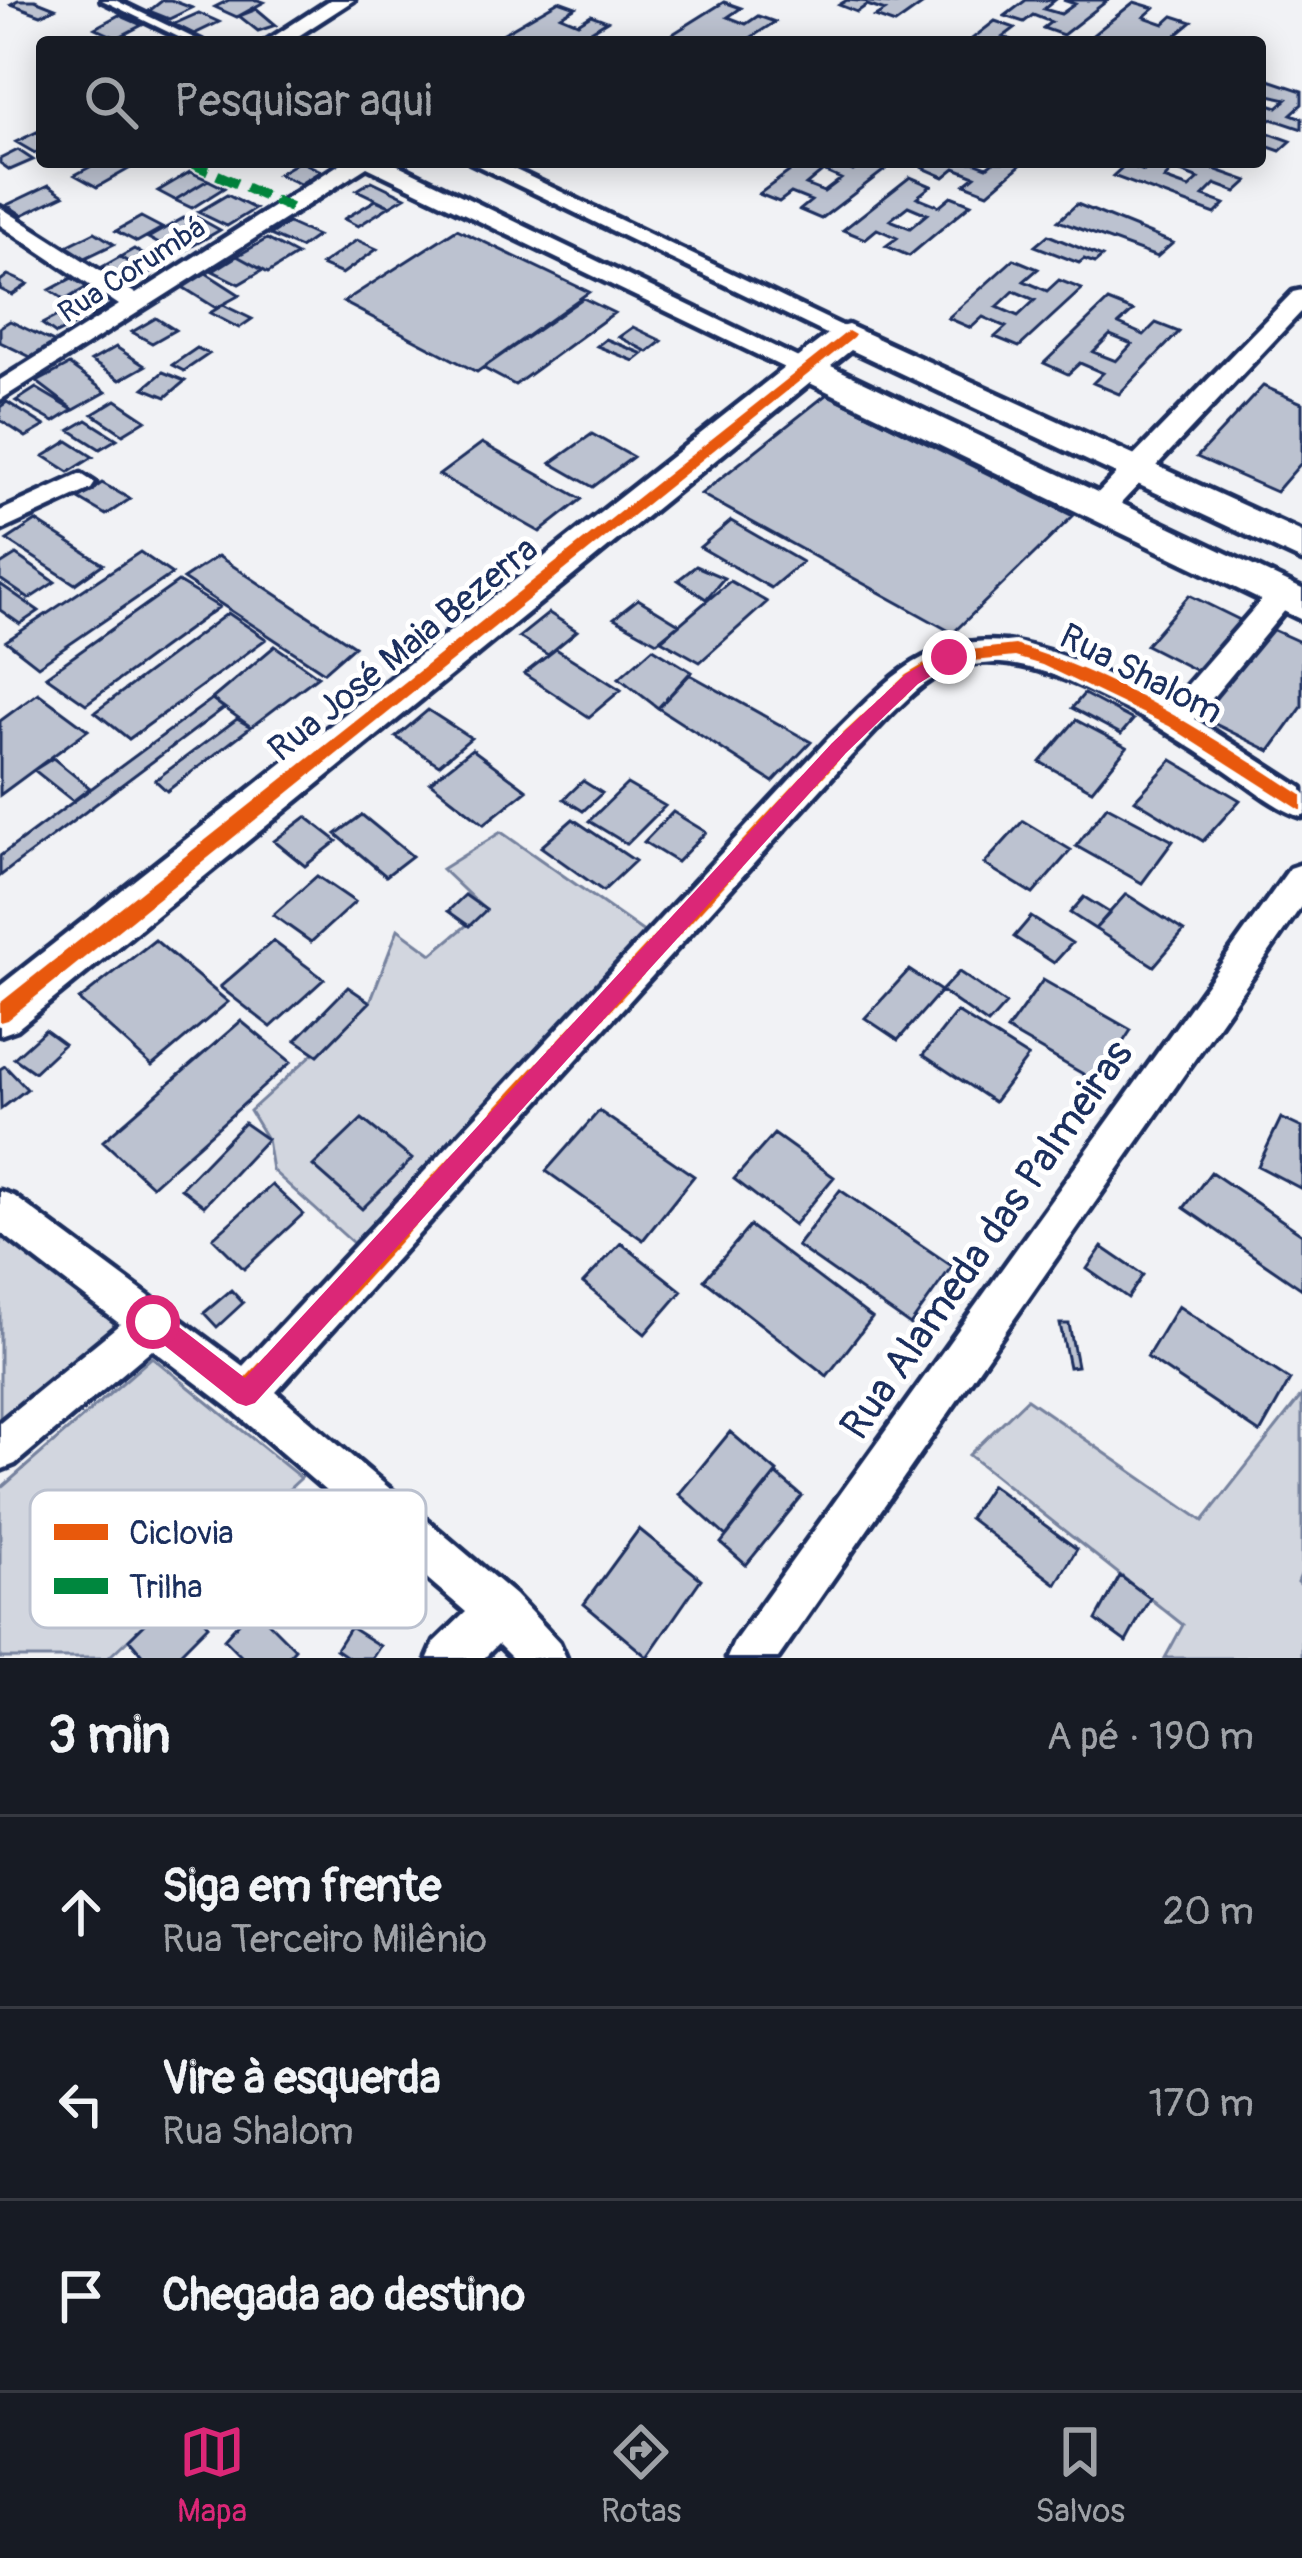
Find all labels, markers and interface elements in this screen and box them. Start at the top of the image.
search box [36,36,1266,168]
icon: search [78,69,144,135]
text: Pesquisar aqui [174,74,432,130]
street label: Rua Corumbá [52,209,212,331]
street label: Rua José Maia Bezerra [259,526,547,772]
street label: Rua Shalom [1052,614,1230,734]
route end [922,630,976,684]
street label: Rua Alameda das Palmeiras [829,1030,1145,1450]
route start [126,1295,180,1349]
legend [30,1490,426,1628]
text: Ciclovia [129,1513,234,1554]
text: Trilha [129,1567,203,1608]
text: 3 min [48,1704,170,1768]
text: A pé · 190 m [1046,1712,1254,1761]
text: Siga em frente [162,1859,441,1915]
icon: ahead [48,1879,114,1945]
text: 20 m [1162,1887,1254,1936]
text: Rua Terceiro Milênio [162,1915,487,1964]
text: Vire à esquerda [162,2051,441,2107]
icon: left [48,2071,114,2137]
text: 170 m [1148,2079,1254,2128]
text: Rua Shalom [162,2107,354,2156]
icon: arrive [48,2263,114,2329]
text: Chegada ao destino [162,2268,525,2324]
tab: Mapa [177,2419,247,2532]
tab: Rotas [601,2419,681,2532]
tab: Salvos [1035,2419,1125,2532]

